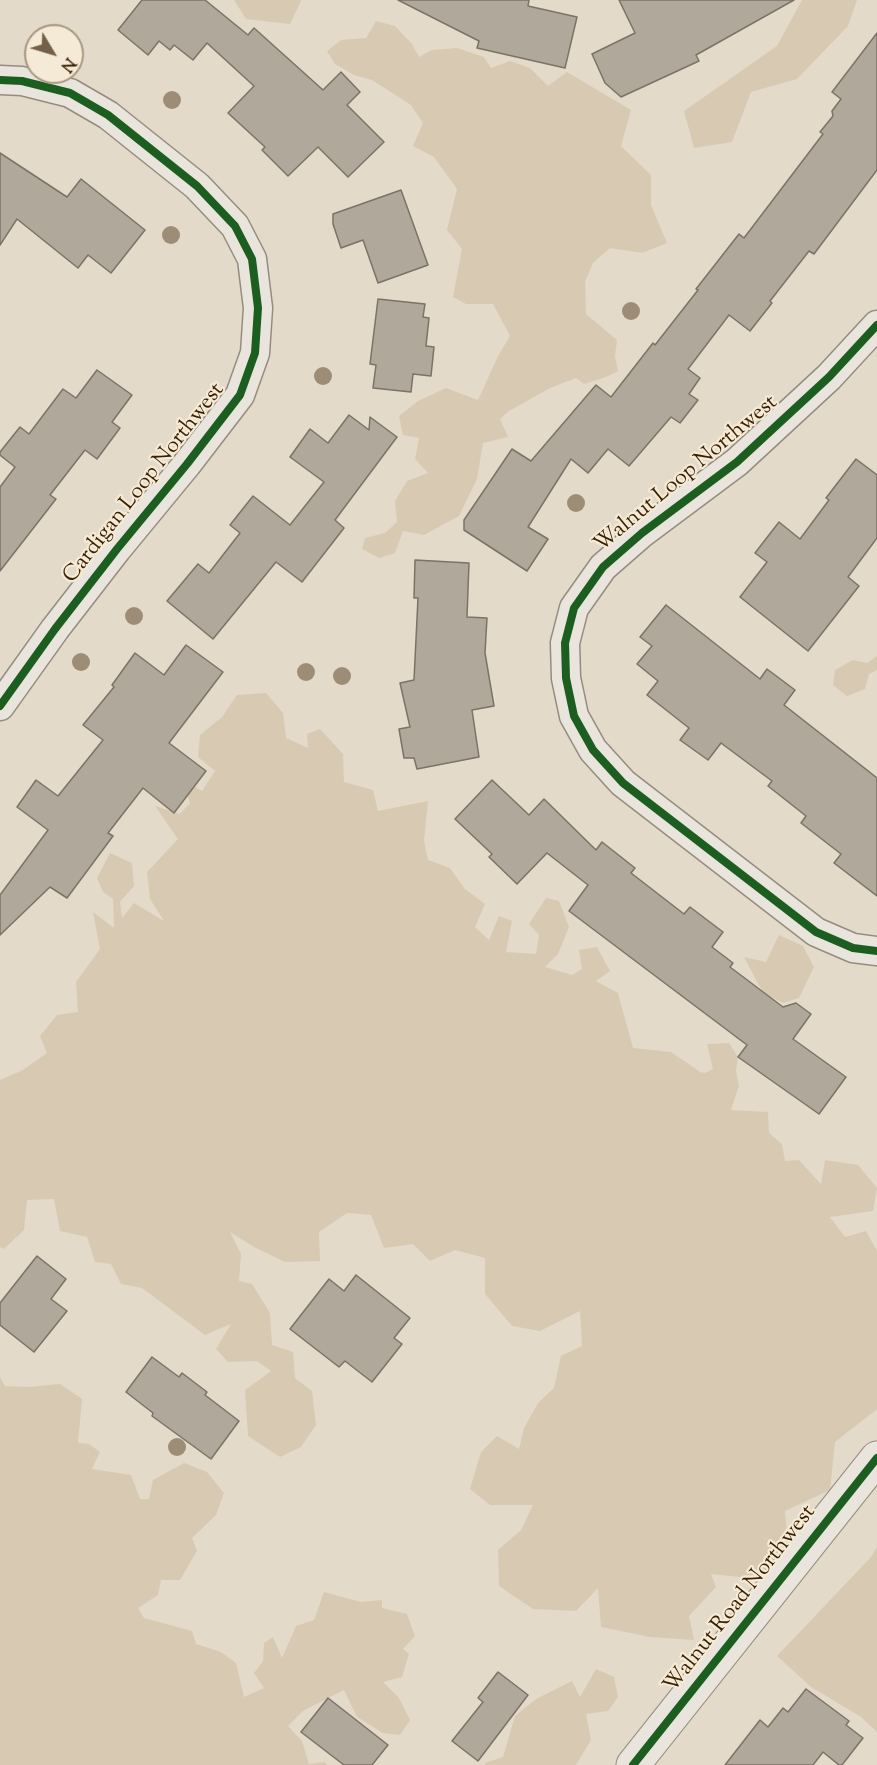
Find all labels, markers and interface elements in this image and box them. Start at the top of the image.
north arrow [24,24,84,84]
text: N [54,52,80,76]
street label: Cardigan Loop Northwest [59,379,231,589]
street label: Walnut Loop Northwest [590,391,784,559]
street label: Walnut Road Northwest [659,1501,823,1699]

